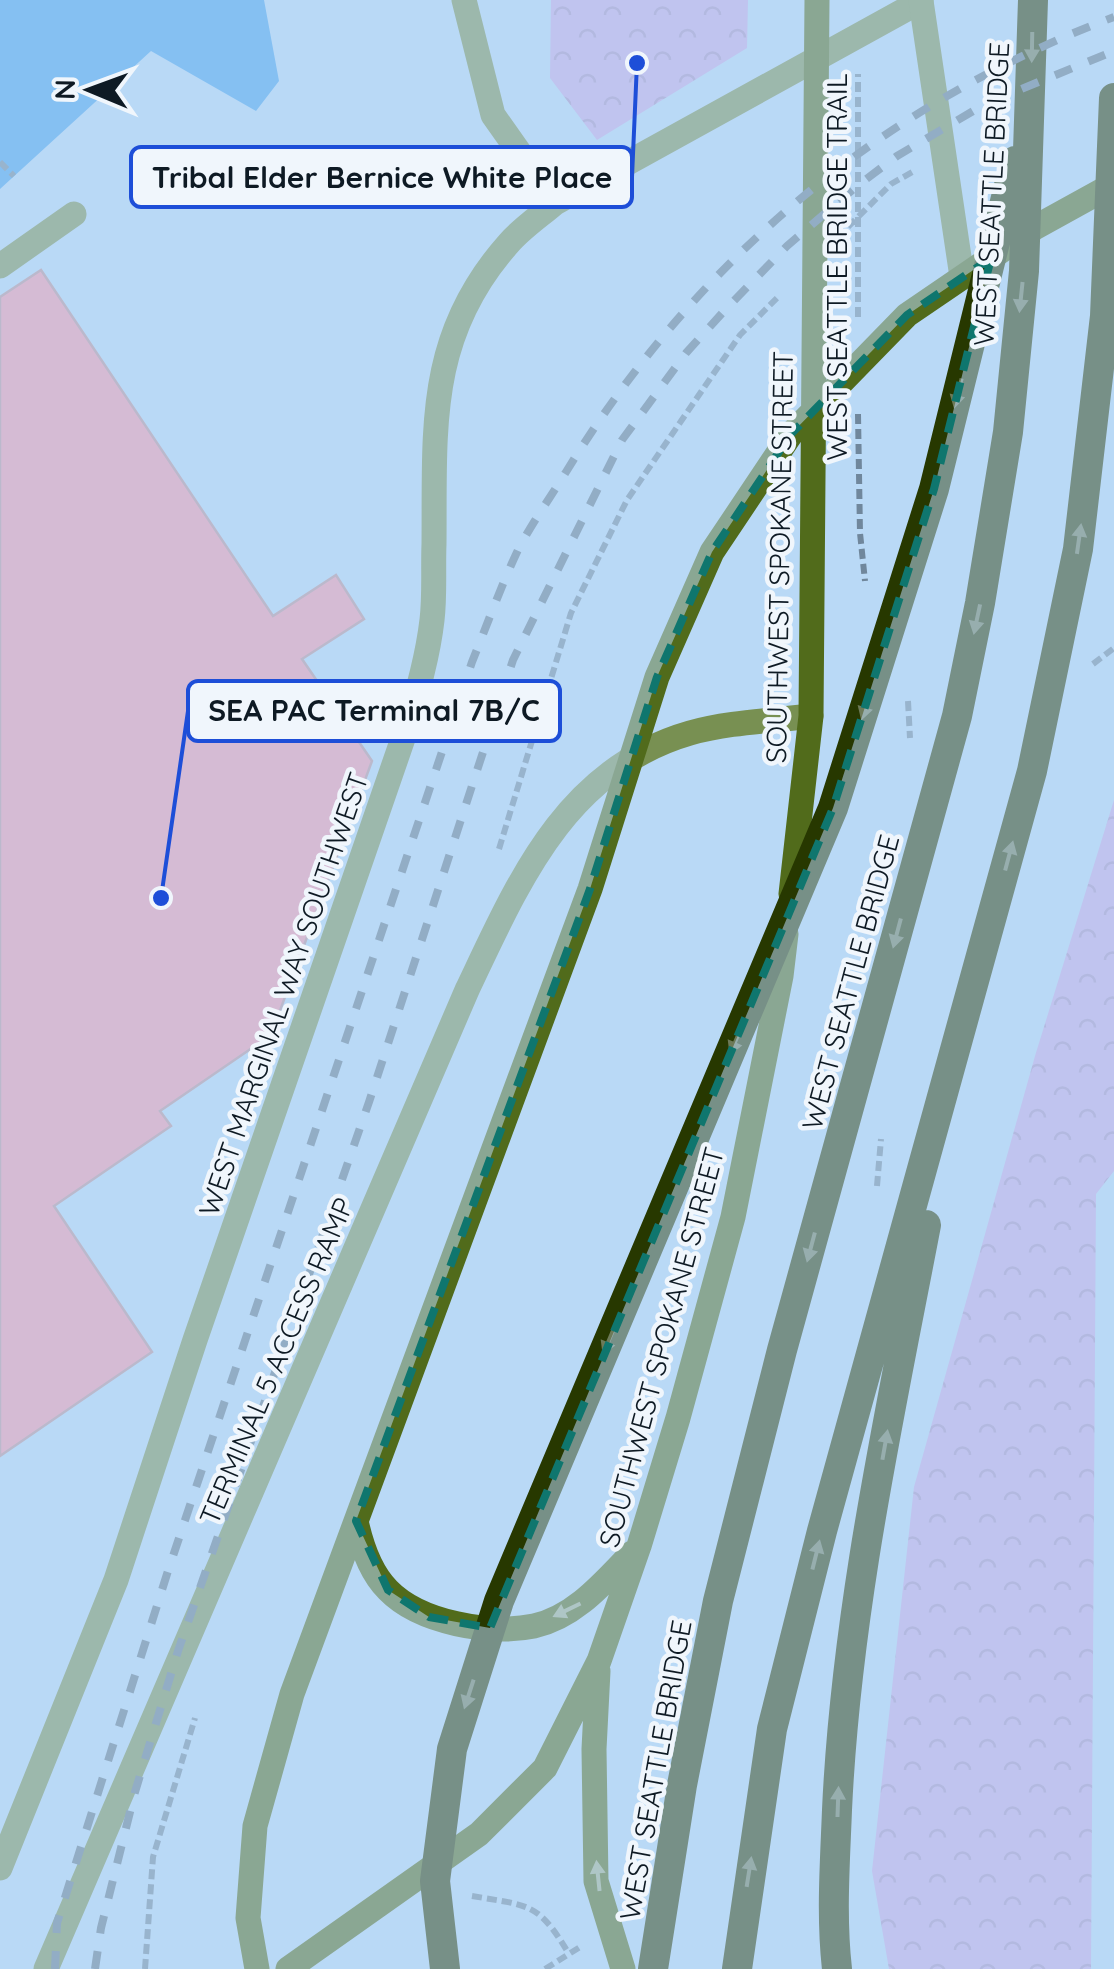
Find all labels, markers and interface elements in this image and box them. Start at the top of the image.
one-way arrow [1024,32,1040,64]
north arrow [40,40,140,140]
street label: WEST SEATTLE BRIDGE [966,41,1016,347]
street label: WEST SEATTLE BRIDGE TRAIL [819,73,854,461]
text: N [47,79,82,100]
callout: Tribal Elder Bernice White Place [131,147,632,207]
text: Tribal Elder Bernice White Place [152,158,612,196]
one-way arrow [1013,281,1029,313]
street label: SOUTHWEST SPOKANE STREET [758,351,800,763]
one-way arrow [949,378,965,409]
one-way arrow [1072,522,1088,554]
one-way arrow [969,603,985,634]
callout: SEA PAC Terminal 7B/C [188,681,560,741]
one-way arrow [858,690,873,720]
text: SEA PAC Terminal 7B/C [208,691,540,729]
street label: WEST MARGINAL WAY SOUTHWEST [190,768,376,1220]
street label: WEST SEATTLE BRIDGE [794,831,906,1133]
one-way arrow [1002,840,1018,871]
one-way arrow [889,918,905,949]
one-way arrow [727,1025,743,1055]
street label: SOUTHWEST SPOKANE STREET [591,1143,731,1551]
street label: TERMINAL 5 ACCESS RAMP [191,1192,361,1530]
one-way arrow [803,1232,818,1263]
one-way arrow [601,1325,617,1355]
one-way arrow [878,1429,893,1461]
one-way arrow [809,1539,824,1570]
one-way arrow [553,1602,582,1619]
street label: WEST SEATTLE BRIDGE [611,1617,699,1923]
one-way arrow [461,1679,476,1709]
one-way arrow [830,1785,846,1817]
one-way arrow [742,1856,758,1888]
one-way arrow [590,1859,606,1891]

